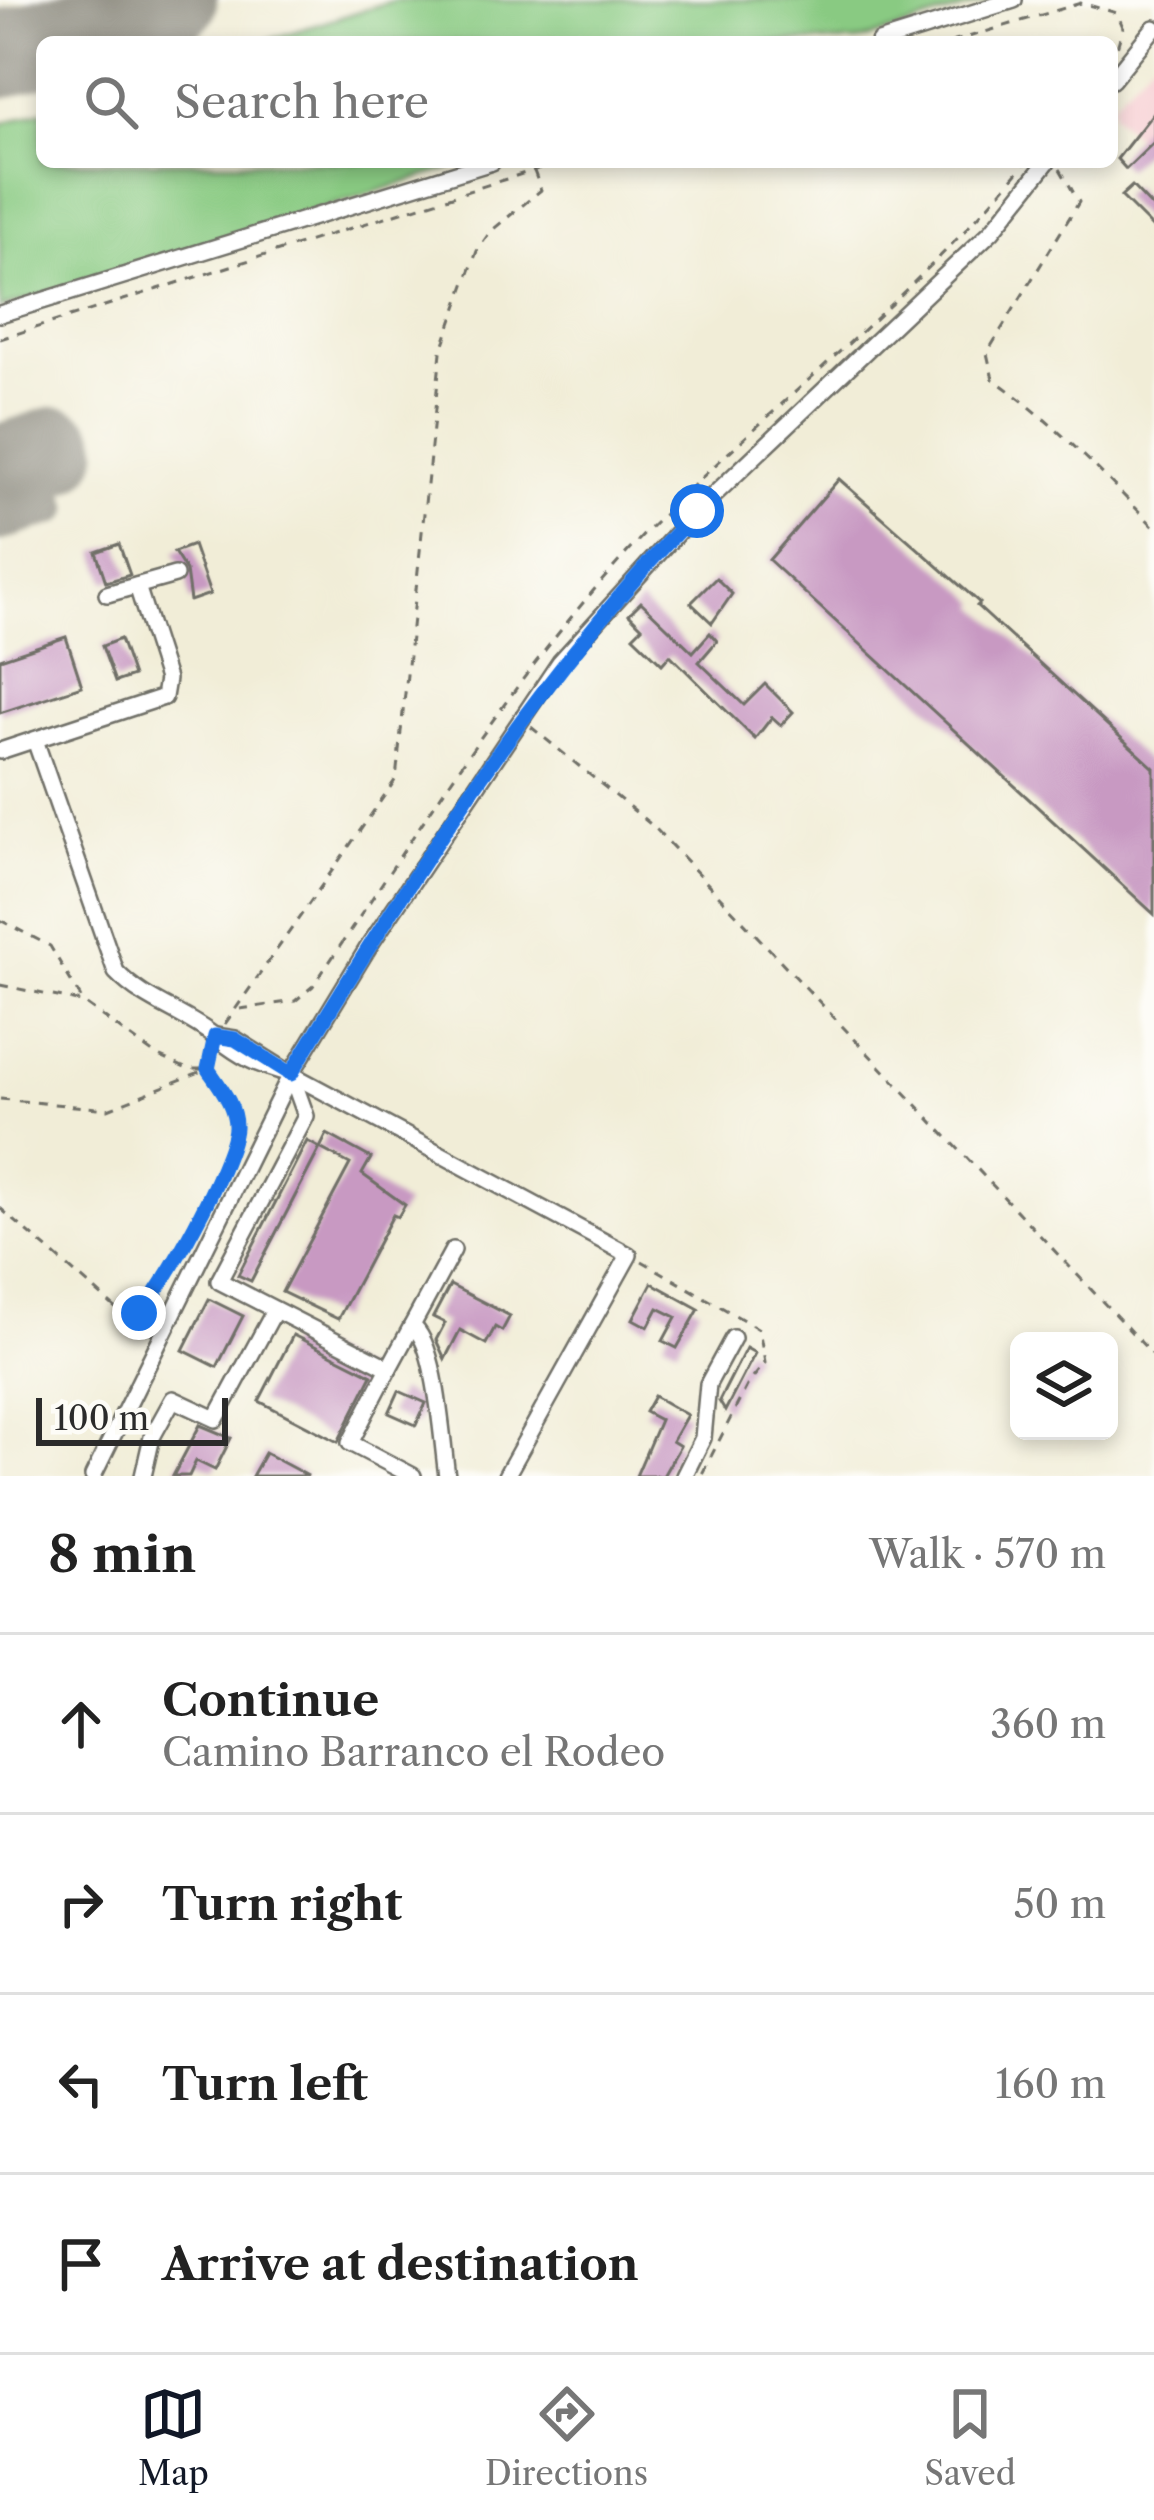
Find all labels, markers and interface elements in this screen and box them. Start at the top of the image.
search box [36,36,1118,168]
icon: search [78,69,144,135]
text: Search here [174,74,429,130]
route start [670,484,724,538]
route end [112,1286,166,1340]
map controls [1010,1332,1118,1440]
button: layers [1010,1332,1118,1440]
scale bar [36,1392,228,1445]
text: 100 m [54,1398,149,1439]
text: 8 min [48,1523,196,1585]
text: Walk · 570 m [869,1530,1106,1578]
text: Continue [162,1672,379,1728]
icon: ahead [48,1691,114,1757]
text: 360 m [990,1700,1106,1748]
text: Camino Barranco el Rodeo [162,1728,665,1776]
icon: right [48,1871,114,1937]
text: Turn right [162,1876,402,1932]
text: 50 m [1013,1880,1106,1928]
icon: left [48,2051,114,2117]
text: Turn left [162,2056,368,2112]
text: 160 m [995,2060,1106,2108]
icon: arrive [48,2231,114,2297]
text: Arrive at destination [162,2236,639,2292]
tab: Map [138,2381,209,2494]
tab: Directions [485,2381,648,2494]
tab: Saved [924,2381,1016,2494]

